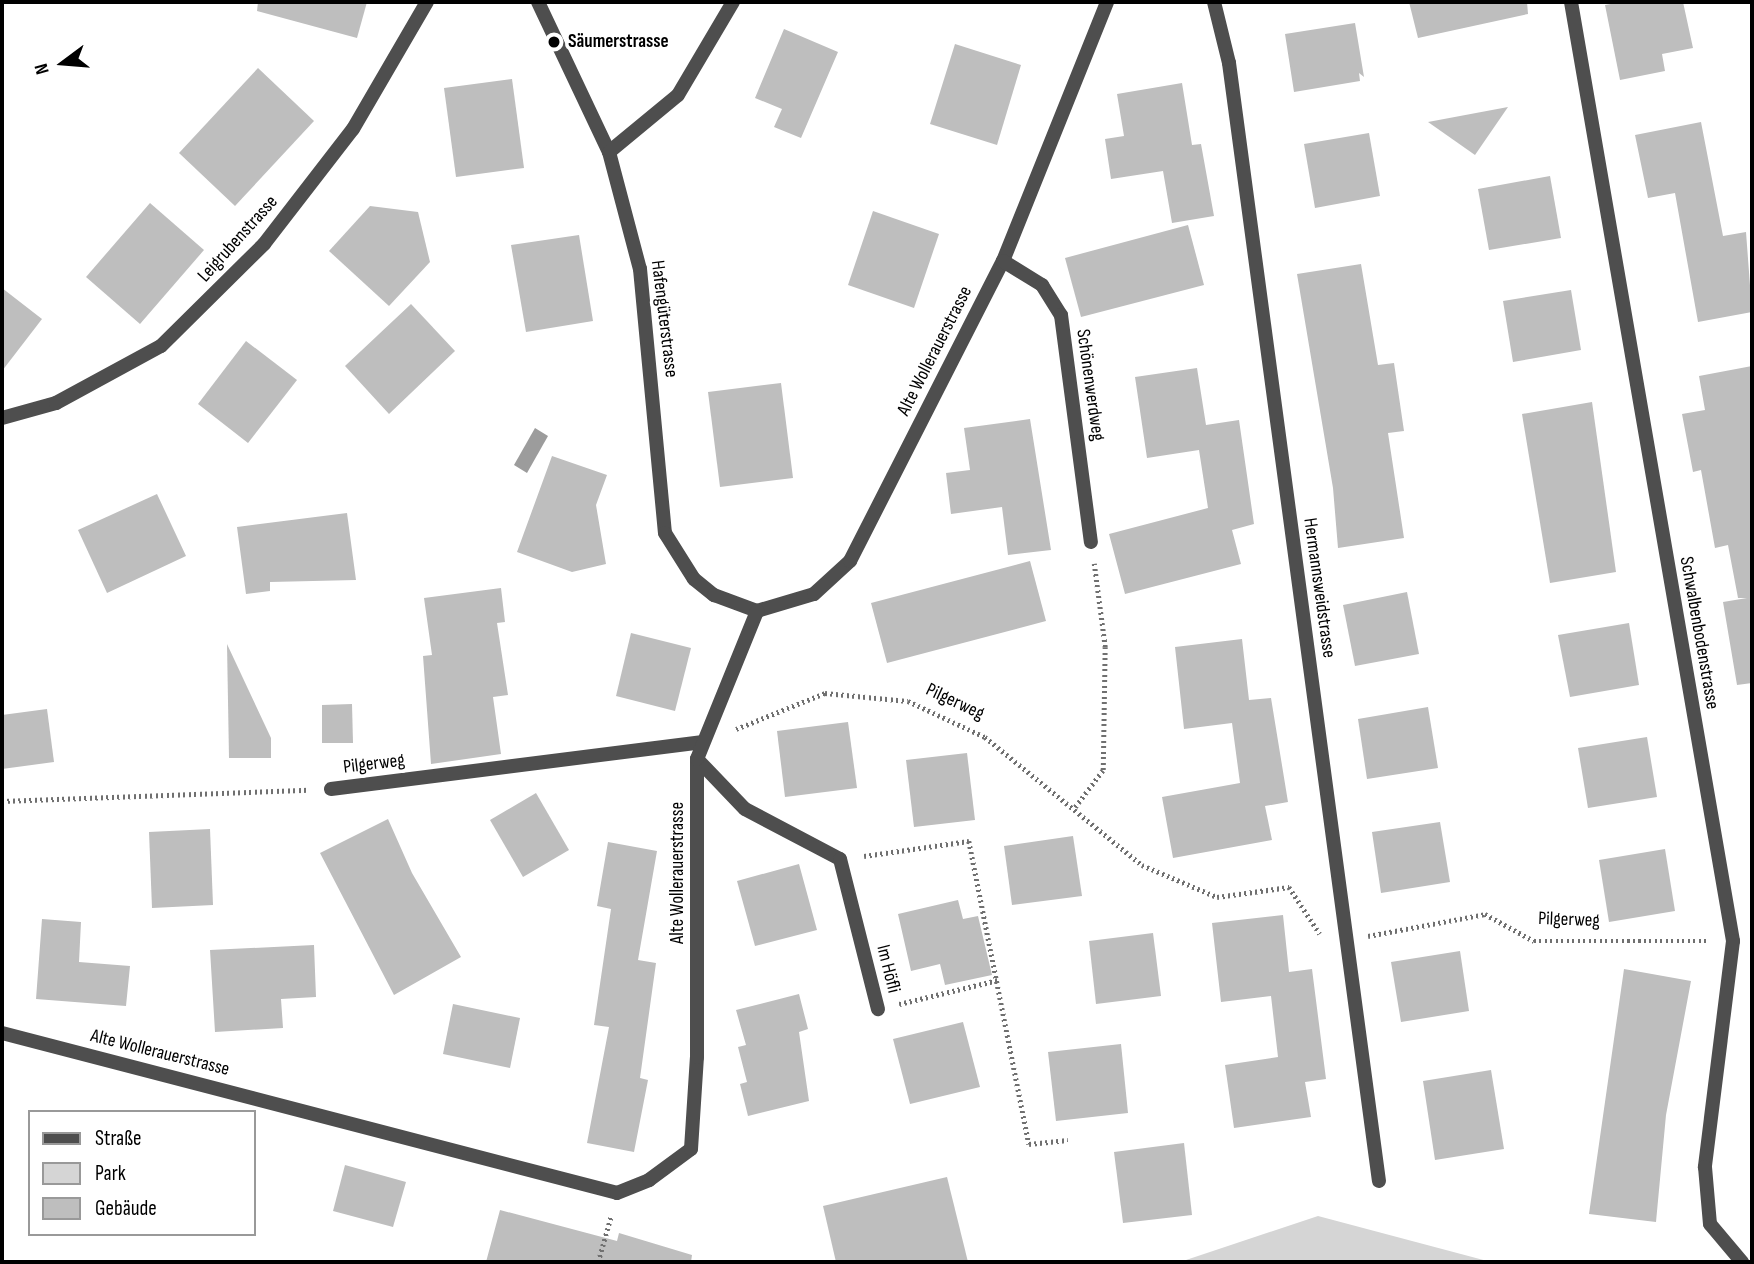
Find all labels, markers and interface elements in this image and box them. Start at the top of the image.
north arrow [28,28,98,98]
place label: Säumerstrasse [568,31,669,53]
marker: Säumerstrasse [546,34,562,50]
text: N [30,61,55,77]
street label: Leigrubenstrasse [193,191,283,287]
street label: Hafengüterstrasse [645,259,683,379]
street label: Alte Wollerauerstrasse [893,282,977,420]
street label: Schönenwerdweg [1071,328,1109,442]
street label: Hermannsweidstrasse [1298,517,1340,659]
street label: Schwalbenbodenstrasse [1674,555,1724,711]
street label: Pilgerweg [922,679,988,725]
street label: Pilgerweg [342,749,406,779]
street label: Alte Wollerauerstrasse [667,802,689,944]
street label: Pilgerweg [1538,908,1600,932]
street label: Im Höfli [871,943,905,995]
street label: Alte Wollerauerstrasse [88,1025,232,1081]
legend [28,1110,256,1236]
text: Straße [95,1126,141,1151]
text: Park [95,1161,126,1186]
text: Gebäude [95,1196,157,1221]

